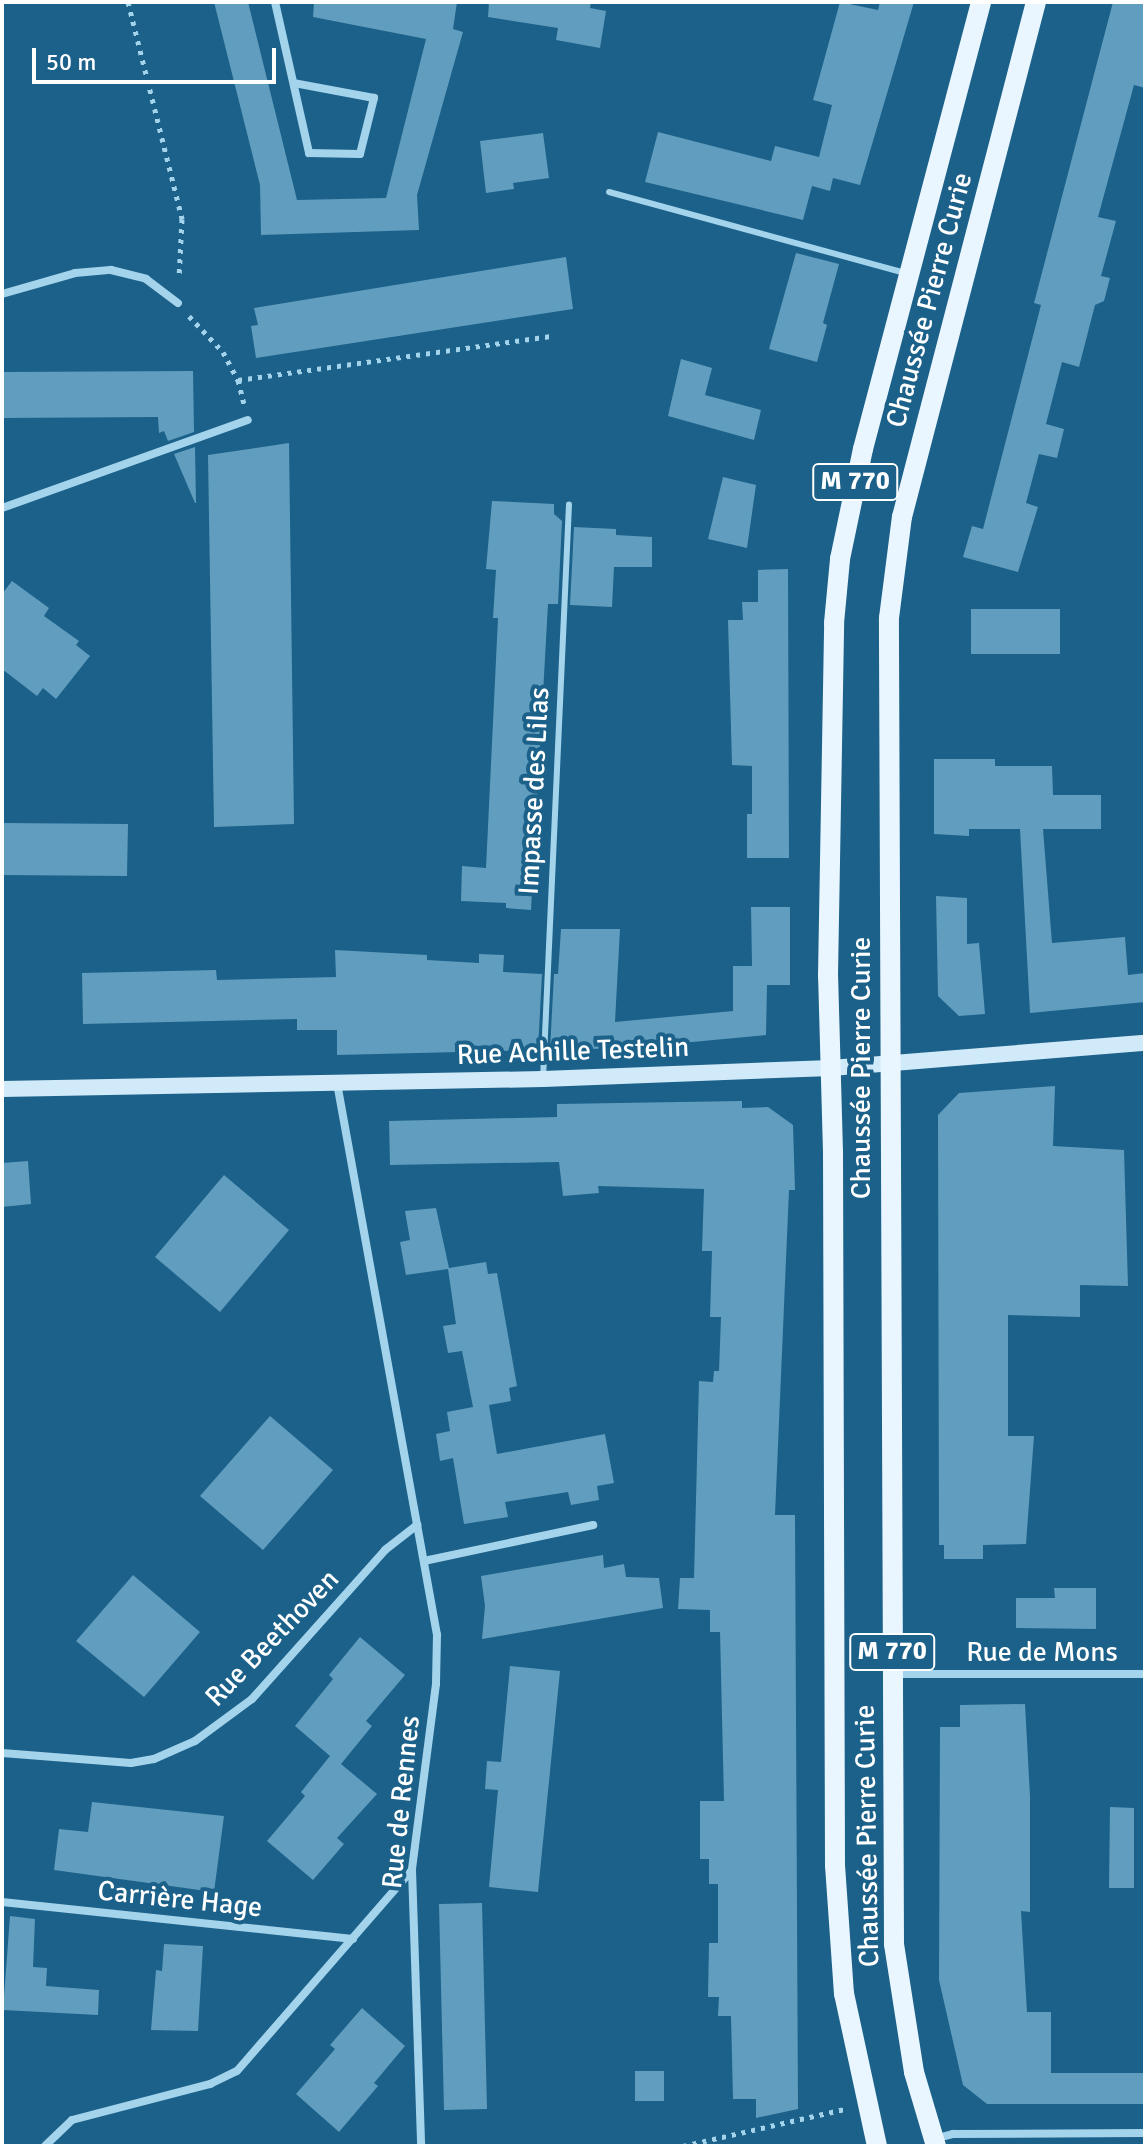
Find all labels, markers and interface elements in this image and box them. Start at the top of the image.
scale bar [36,32,280,82]
text: 50 m [46,47,96,77]
street label: Chaussée Pierre Curie [879,169,979,431]
road number: M 770 [811,460,899,504]
street label: Impasse des Lilas [512,686,556,896]
street label: Chaussée Pierre Curie [844,937,878,1199]
street label: Rue Achille Testelin [456,1030,690,1072]
street label: Rue Beethoven [198,1562,346,1714]
road number: M 770 [848,1630,936,1674]
street label: Rue de Mons [966,1635,1118,1669]
street label: Chaussée Pierre Curie [848,1704,886,1968]
street label: Rue de Rennes [375,1714,427,1890]
street label: Carrière Hage [96,1874,264,1924]

